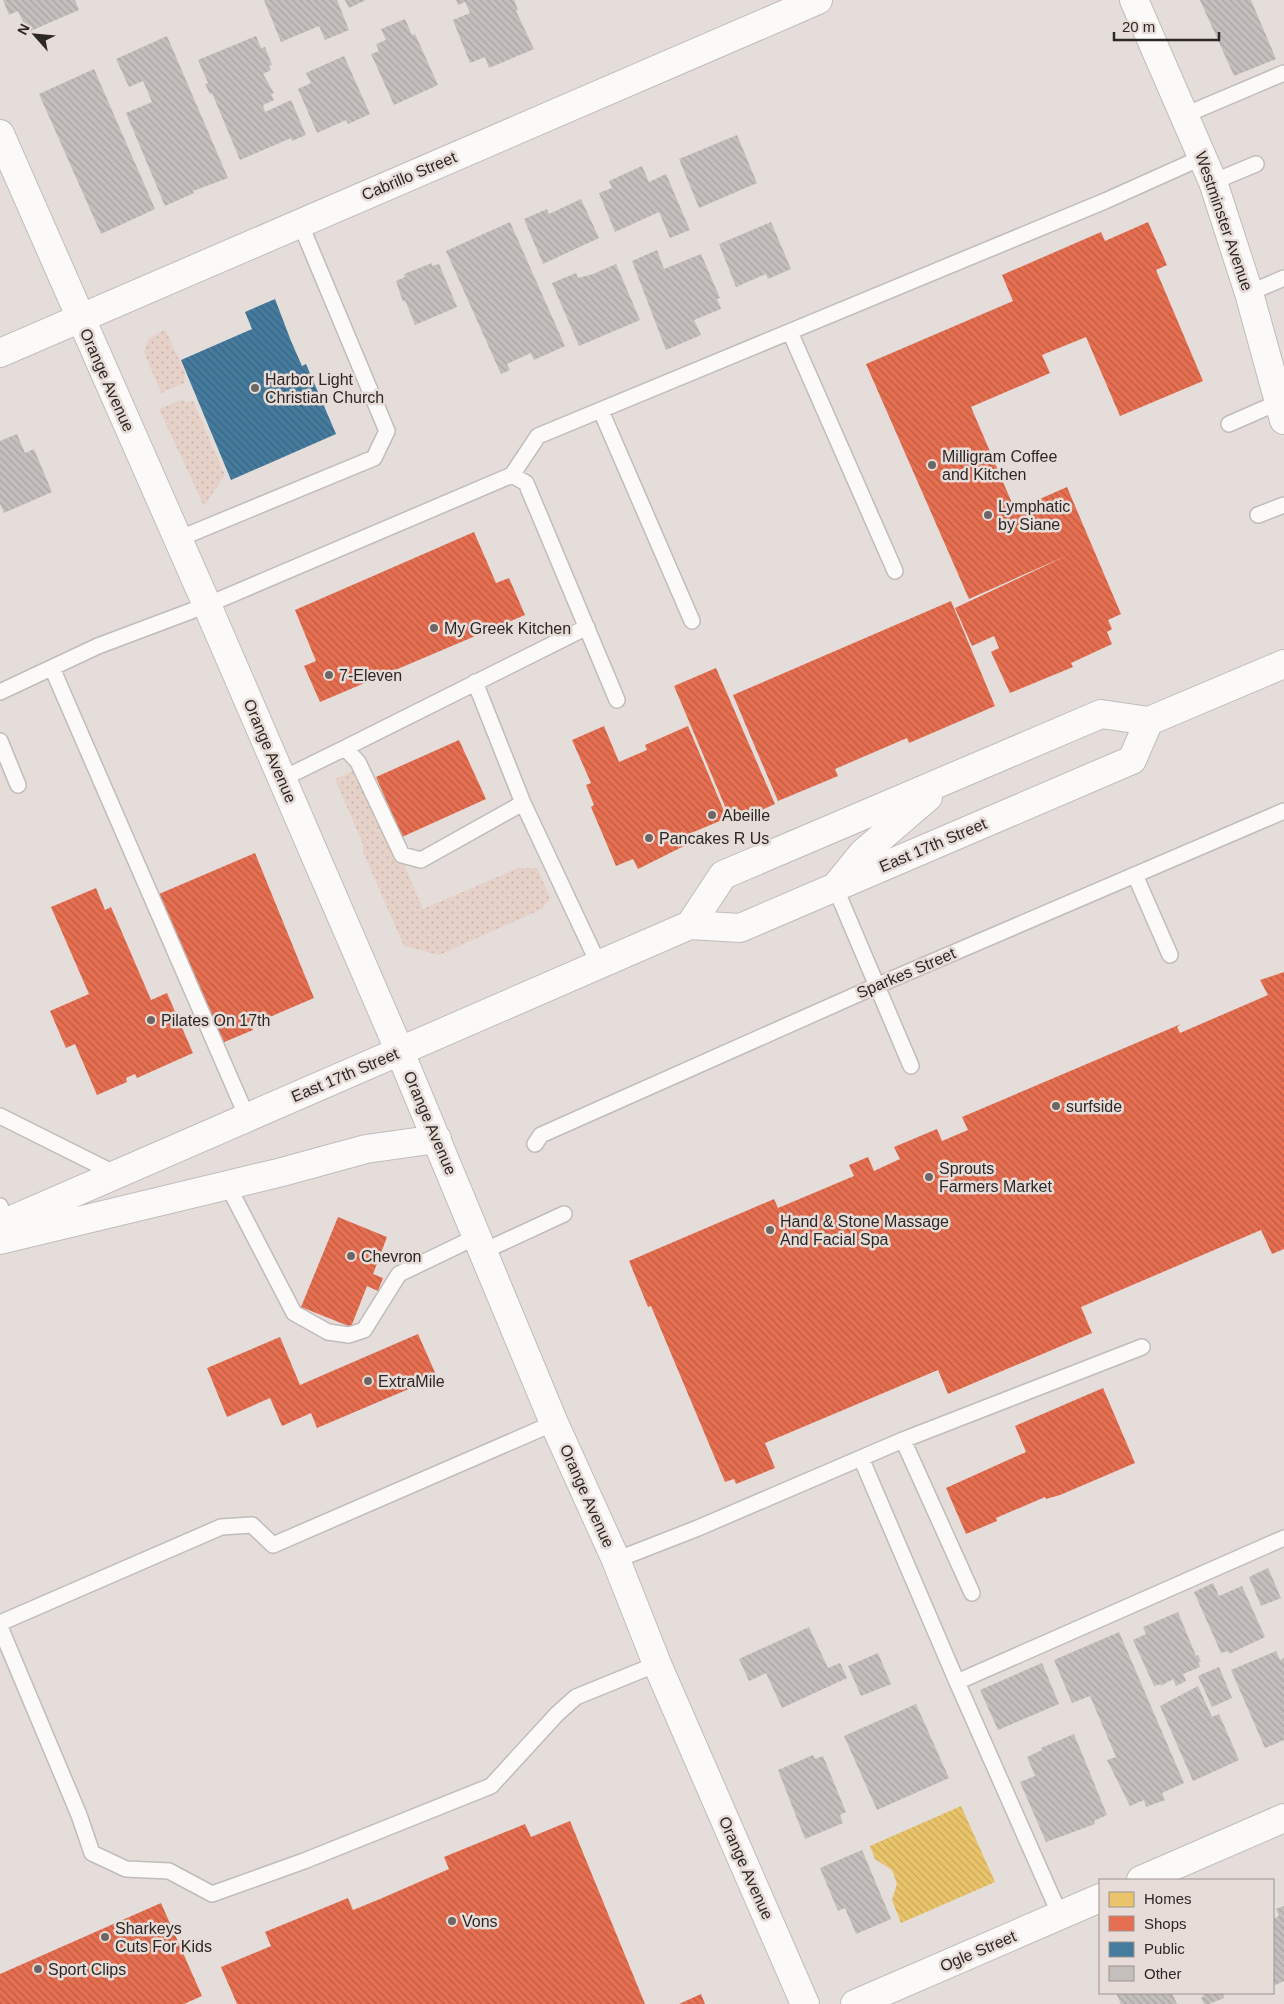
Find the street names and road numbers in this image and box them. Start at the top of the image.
street label: Cabrillo Street [359,148,459,204]
street label: Westminster Avenue [1192,149,1256,293]
street label: Orange Avenue [77,326,137,434]
street label: Orange Avenue [241,697,300,805]
street label: East 17th Street [877,815,990,875]
street label: Sparkes Street [854,944,959,1001]
street label: East 17th Street [289,1045,402,1105]
street label: Orange Avenue [401,1069,460,1177]
street label: Orange Avenue [557,1442,617,1550]
street label: Orange Avenue [716,1814,776,1922]
street label: Ogle Street [937,1927,1019,1975]

